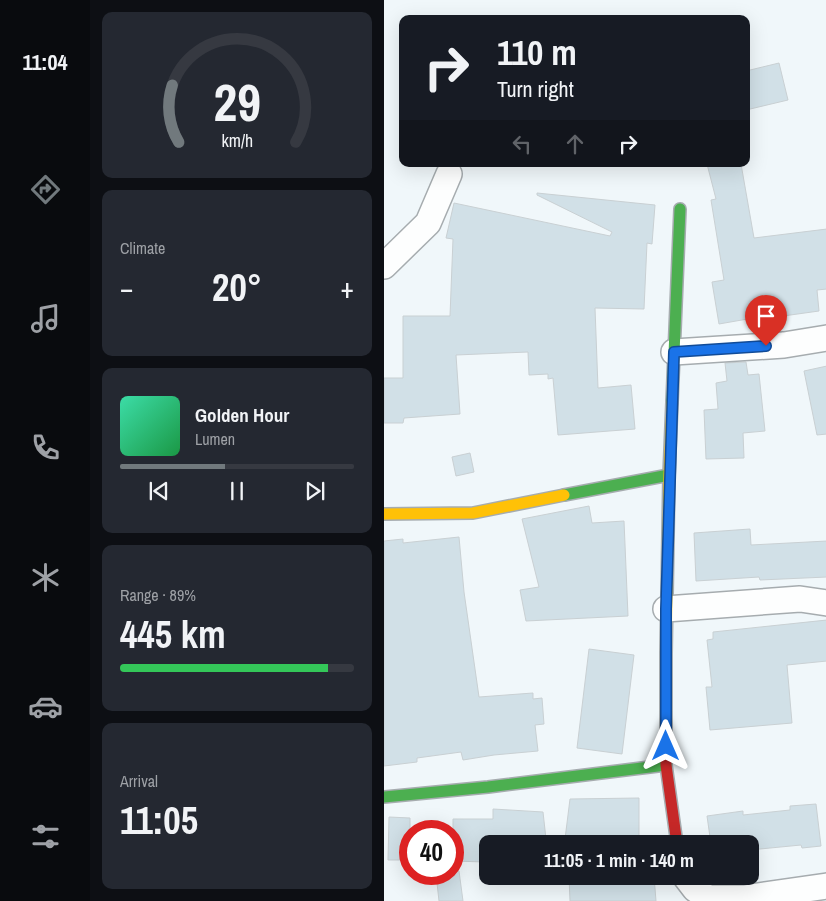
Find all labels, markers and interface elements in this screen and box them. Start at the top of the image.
text: 110 m [497,29,577,76]
icon: right [414,35,479,100]
text: 11:04 [22,47,68,77]
text: 29 [213,67,261,137]
text: Turn right [497,74,574,104]
text: km/h [221,129,253,153]
icon: left [508,130,536,158]
icon: ahead [561,130,589,158]
icon: right [614,130,642,158]
icon: directions [28,172,63,207]
text: Climate [120,237,165,259]
text: 20° [212,262,262,313]
text: − [120,269,133,307]
text: + [341,269,354,307]
pin [745,295,787,346]
icon: music [28,301,63,336]
icon: arrive [752,302,780,330]
text: Golden Hour [195,402,289,428]
text: Lumen [195,428,235,450]
icon: phone [28,430,63,465]
icon: previous [145,477,173,505]
icon: pause [223,477,251,505]
icon: next [301,477,329,505]
icon: climate [28,560,63,595]
text: Range · 89% [120,584,196,606]
text: 445 km [120,609,226,660]
icon: car [28,689,63,724]
position arrow [639,719,691,771]
text: Arrival [120,770,158,792]
text: 11:05 [120,795,198,846]
icon: filters [28,819,63,854]
speed limit sign: 40 [399,820,464,885]
text: 11:05 · 1 min · 140 m [544,847,694,873]

